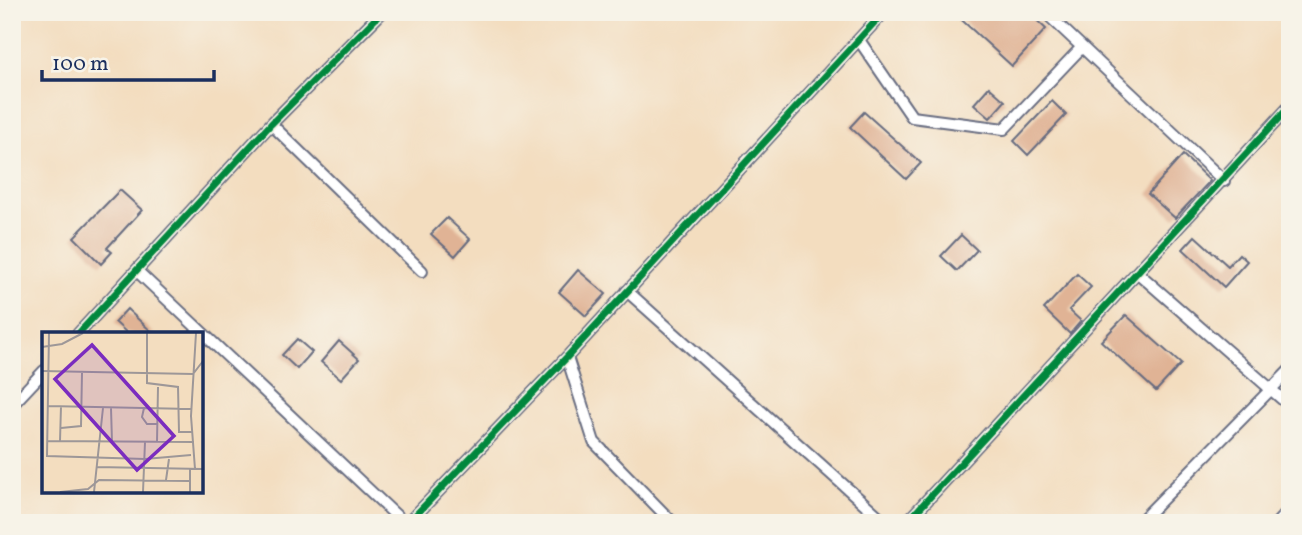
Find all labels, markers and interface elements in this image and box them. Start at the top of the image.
scale bar [42,38,214,82]
text: 100 m [52,50,109,79]
inset map [42,332,203,493]

